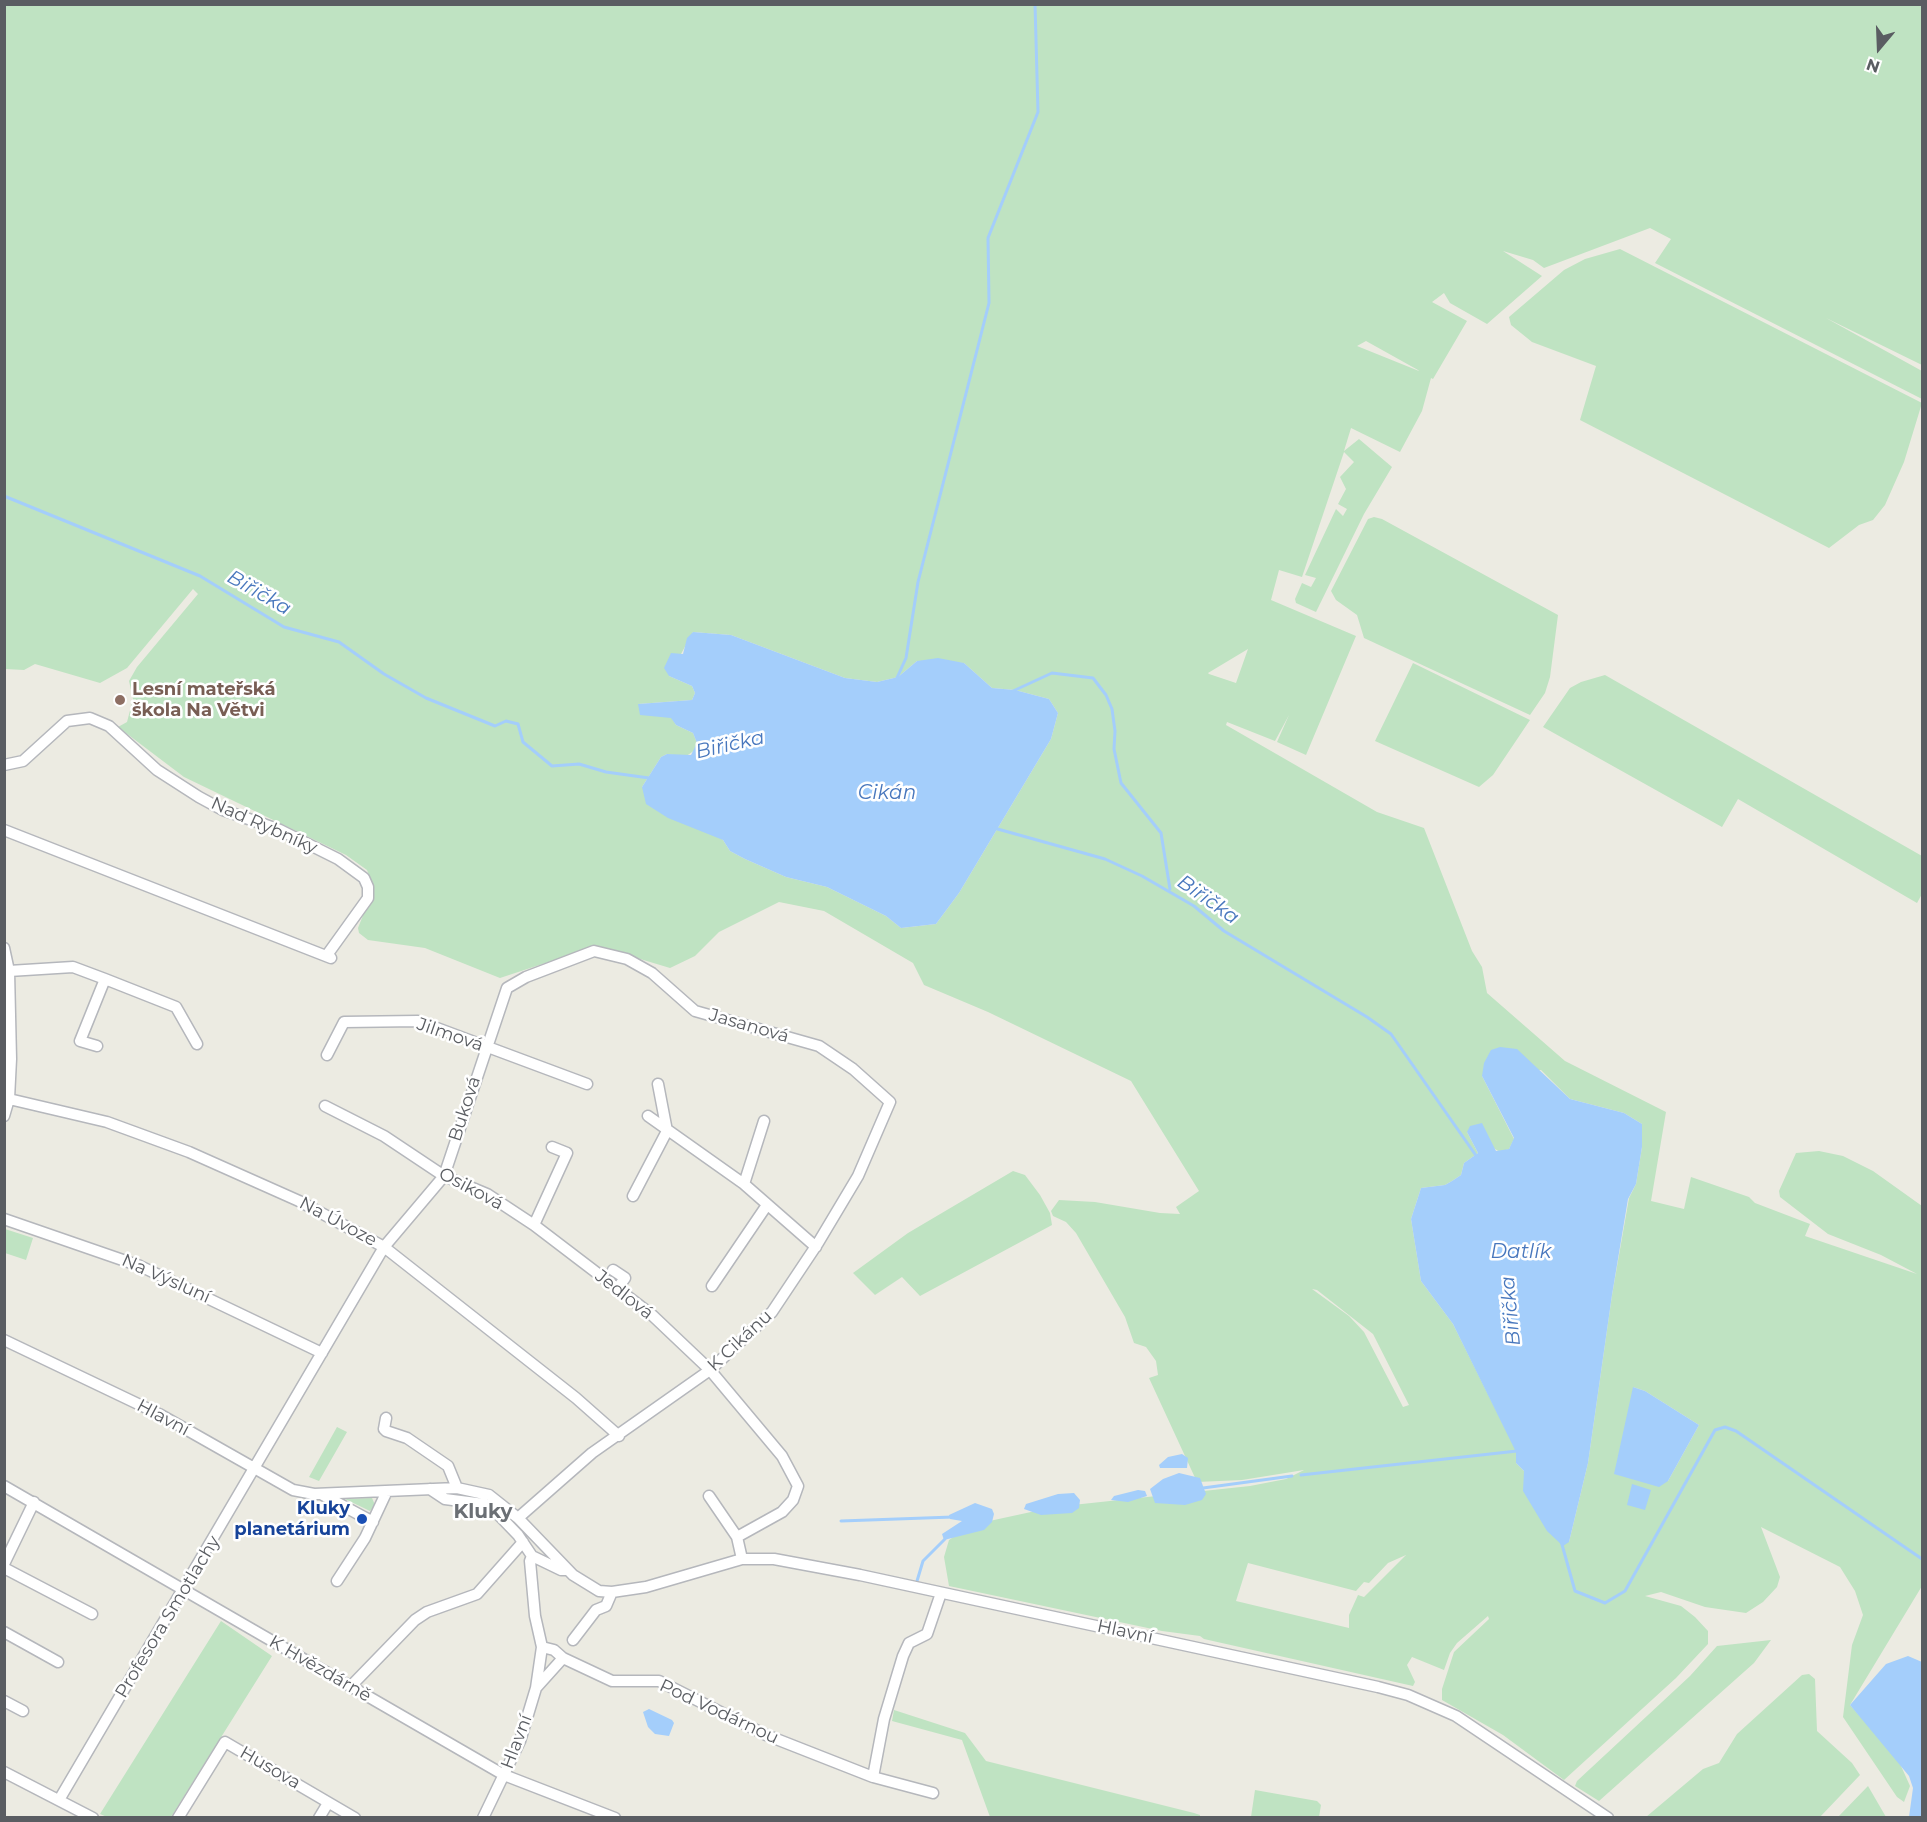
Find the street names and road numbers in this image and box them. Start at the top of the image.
street label: Nad Rybníky [207,793,321,859]
street label: Jasanová [706,1004,792,1048]
street label: Jilmová [414,1014,486,1056]
street label: Buková [444,1074,486,1144]
street label: Osiková [435,1163,507,1215]
street label: Na Úvoze [296,1193,380,1251]
street label: Na Výsluní [118,1250,214,1308]
street label: Jedlová [591,1266,657,1324]
street label: K Cikánu [703,1306,777,1376]
street label: Hlavní [133,1395,193,1441]
street label: Profesora Smotlachy [111,1532,225,1702]
street label: Hlavní [1095,1616,1155,1648]
street label: K Hvězdárně [265,1631,375,1707]
street label: Pod Vodárnou [656,1675,782,1749]
street label: Hlavní [497,1712,537,1772]
street label: Husova [236,1742,304,1794]

